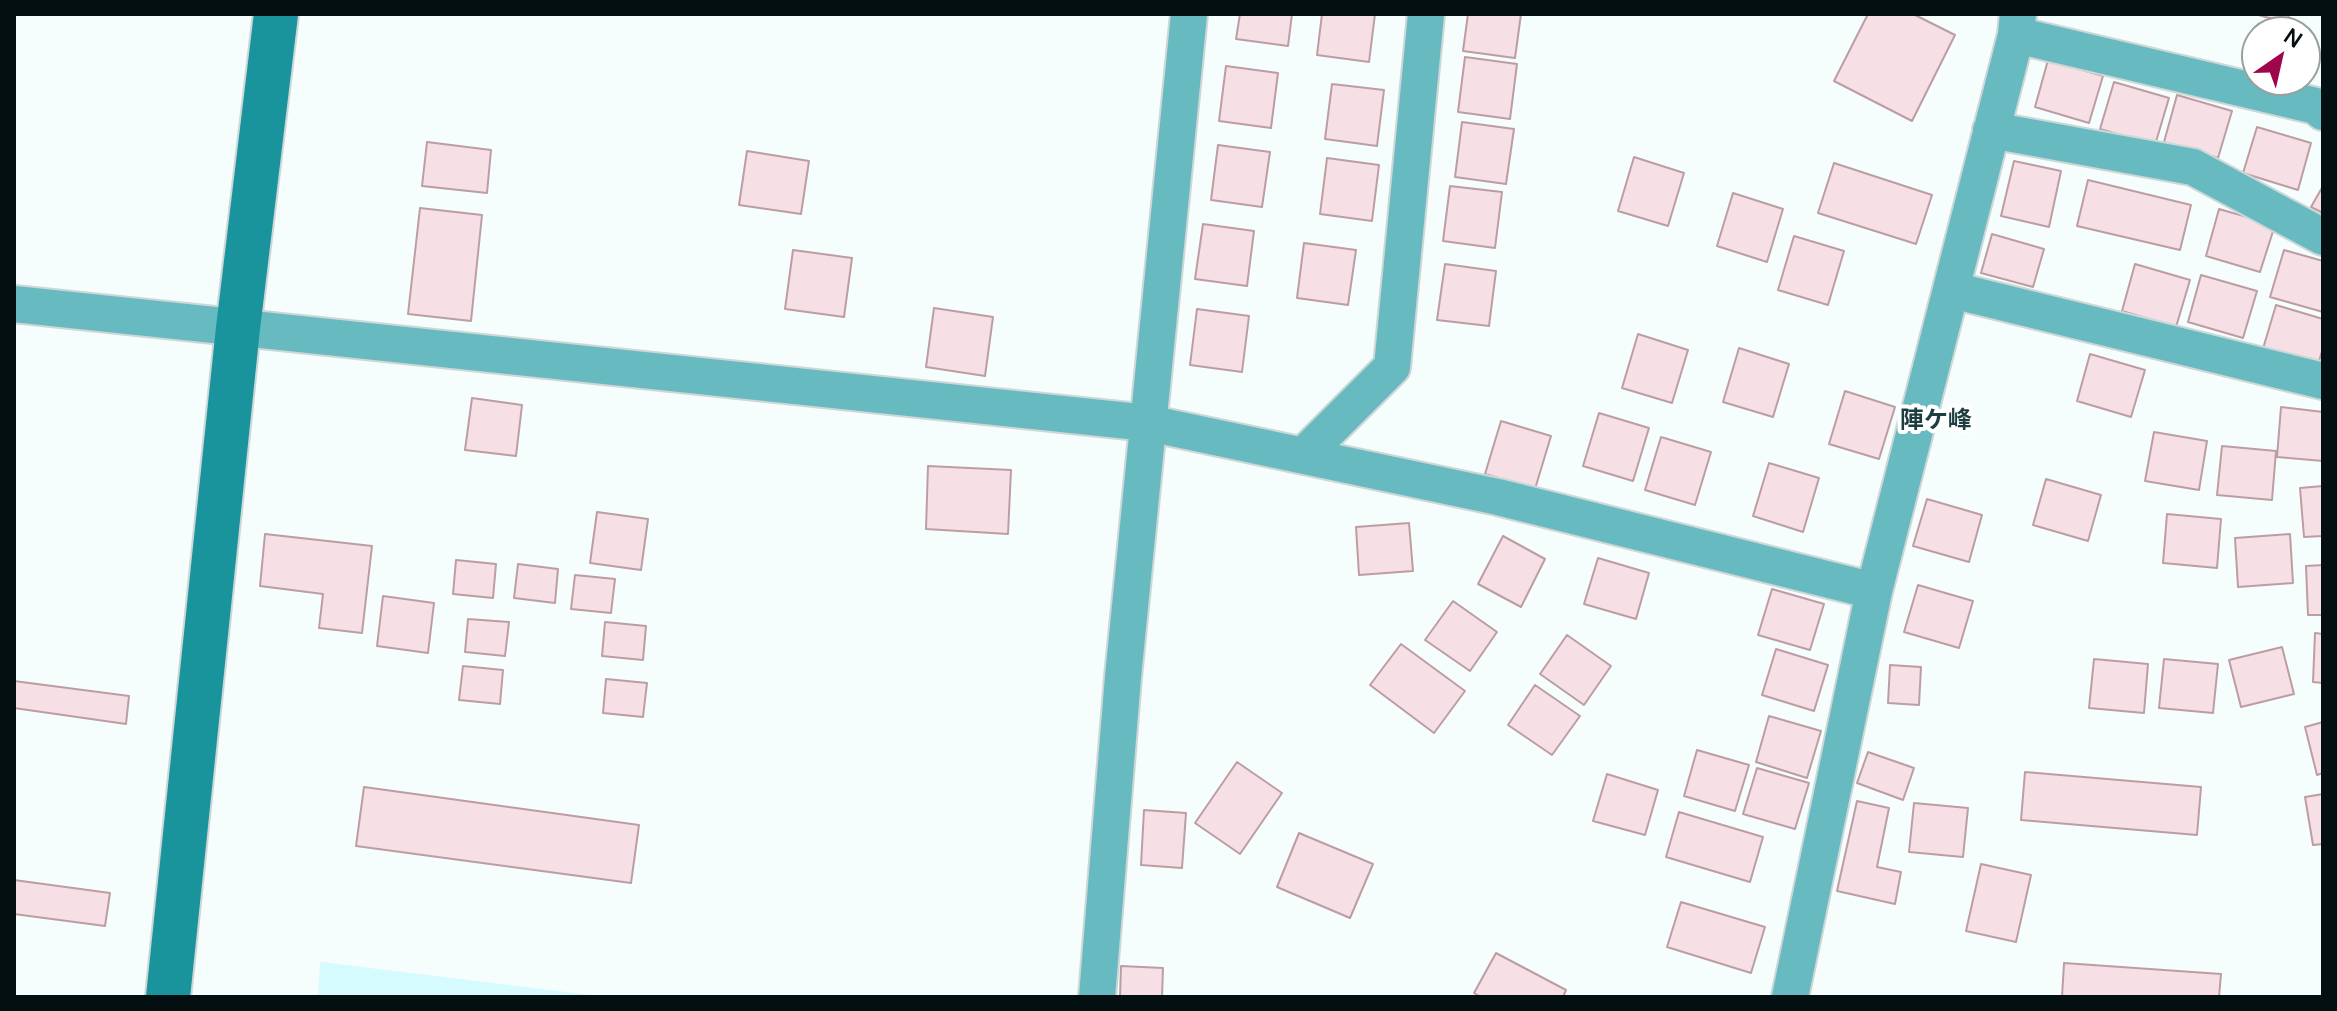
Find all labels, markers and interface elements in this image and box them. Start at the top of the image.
north arrow [2241,16,2321,96]
text: N [2278,21,2308,55]
district label: 陣ケ峰 [1900,407,1972,435]

